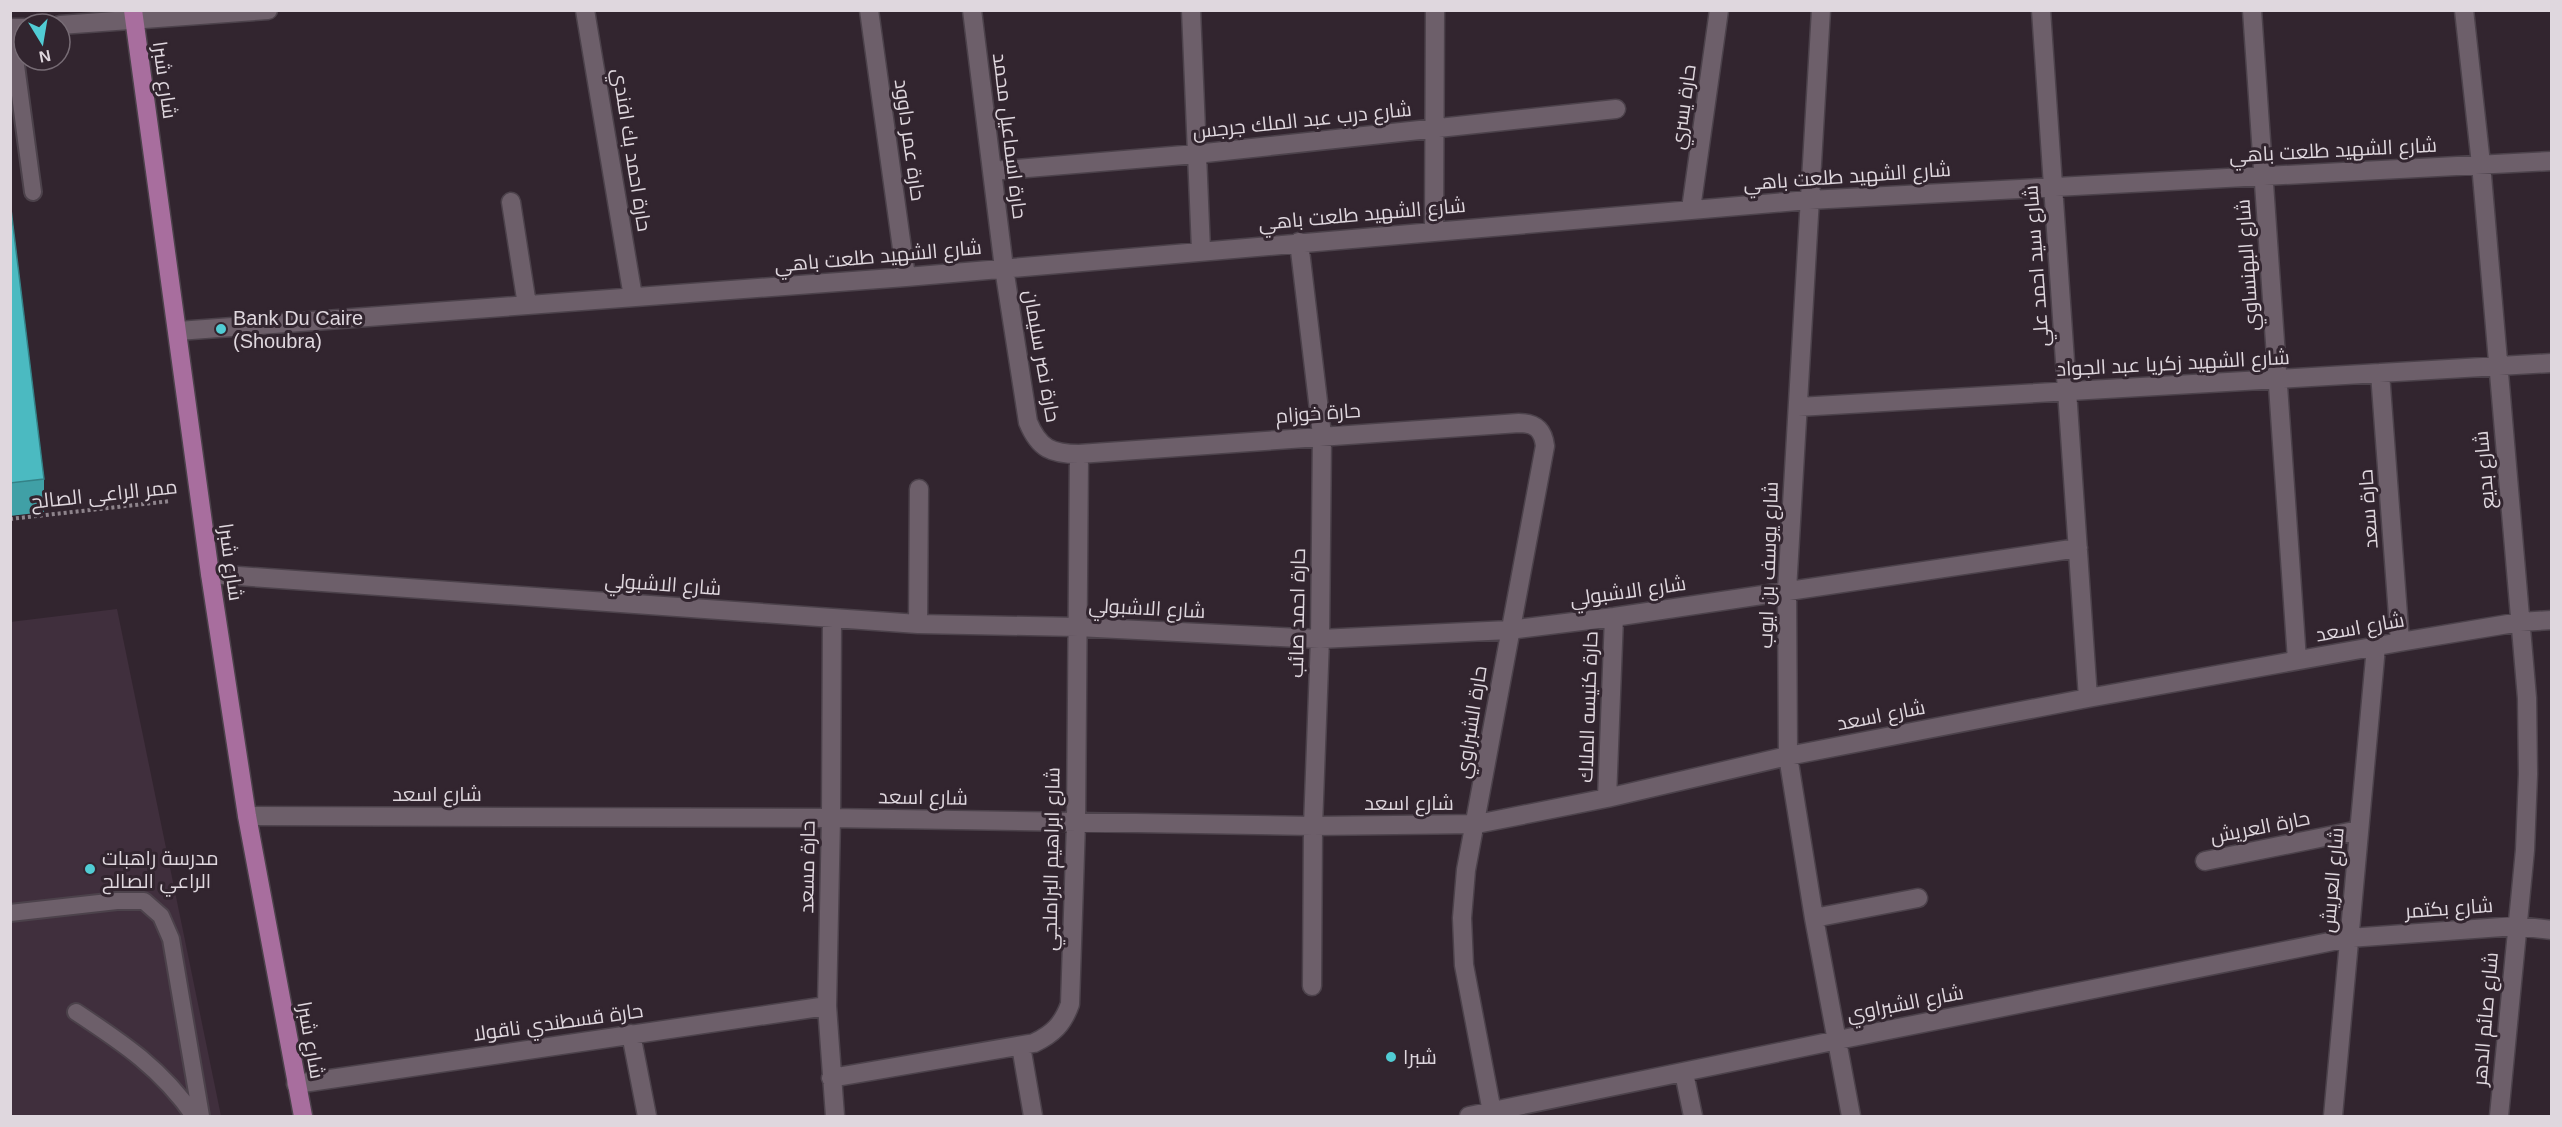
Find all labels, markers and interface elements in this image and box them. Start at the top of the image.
north arrow [12,12,72,72]
street label: شارع شبرا [146,40,181,121]
text: N [37,47,52,66]
street label: حارة اسماعيل محمد [987,52,1031,221]
street label: حارة يسري [1666,63,1705,152]
street label: حارة احمد بك افندي [603,67,656,234]
street label: حارة عمر داوود [890,78,929,203]
street label: شارع درب عبد الملك جرجس [1191,98,1413,145]
street label: شارع الشهيد طلعت باهي [2228,134,2438,171]
street label: شارع الشهيد طلعت باهي [1742,158,1952,199]
street label: شارع سيد احمد علي [2019,184,2058,348]
street label: شارع الشهيد طلعت باهي [1257,194,1467,239]
street label: شارع البهنساوي [2231,198,2268,332]
street label: شارع الشهيد طلعت باهي [773,236,983,281]
street label: حارة نصر سليمان [1018,288,1064,424]
place label: Bank Du Caire (Shoubra) [233,307,363,352]
marker: Bank Du Caire (Shoubra) [214,322,228,336]
street label: شارع الشهيد زكريا عبد الجواد [2056,346,2290,383]
street label: حارة خوزام [1275,399,1362,430]
street label: شارع بديع [2470,430,2501,510]
street label: حارة سعد [2354,469,2383,549]
street label: ممر الراعى الصالح [30,475,179,516]
street label: شارع يوسف بن ايوب [1754,481,1785,649]
street label: شارع شبرا [212,522,247,603]
street label: حارة احمد صائب [1285,548,1310,678]
street label: شارع الاشبولي [604,569,722,604]
street label: شارع الاشبولي [1569,572,1688,615]
street label: شارع الاشبولي [1088,594,1206,627]
street label: شارع اسعد [2314,608,2407,649]
street label: حارة كنيسه الملاك [1574,631,1603,783]
street label: حارة الشبراوي [1451,664,1496,781]
street label: شارع اسعد [1835,696,1928,737]
street label: شارع ابراهيم البراملجي [1038,767,1069,951]
street label: شارع اسعد [392,783,482,808]
street label: شارع اسعد [878,785,968,812]
street label: شارع اسعد [1364,792,1454,817]
street label: حارة العريش [2208,807,2312,849]
street label: حارة مسعد [795,820,820,914]
street label: شارع العريش [2316,826,2351,934]
place label: مدرسة راهبات الراعي الصالح [102,847,219,897]
marker: مدرسة راهبات الراعي الصالح [83,862,97,876]
street label: شارع بكتمر [2403,894,2494,925]
street label: شارع صائم الدهر [2468,951,2505,1088]
street label: شارع الشبراوي [1845,981,1966,1030]
street label: حارة قسطندي ناقولا [471,999,645,1050]
street label: شارع شبرا [290,1000,329,1081]
place label: شبرا [1403,1046,1437,1069]
marker: شبرا [1384,1050,1398,1064]

